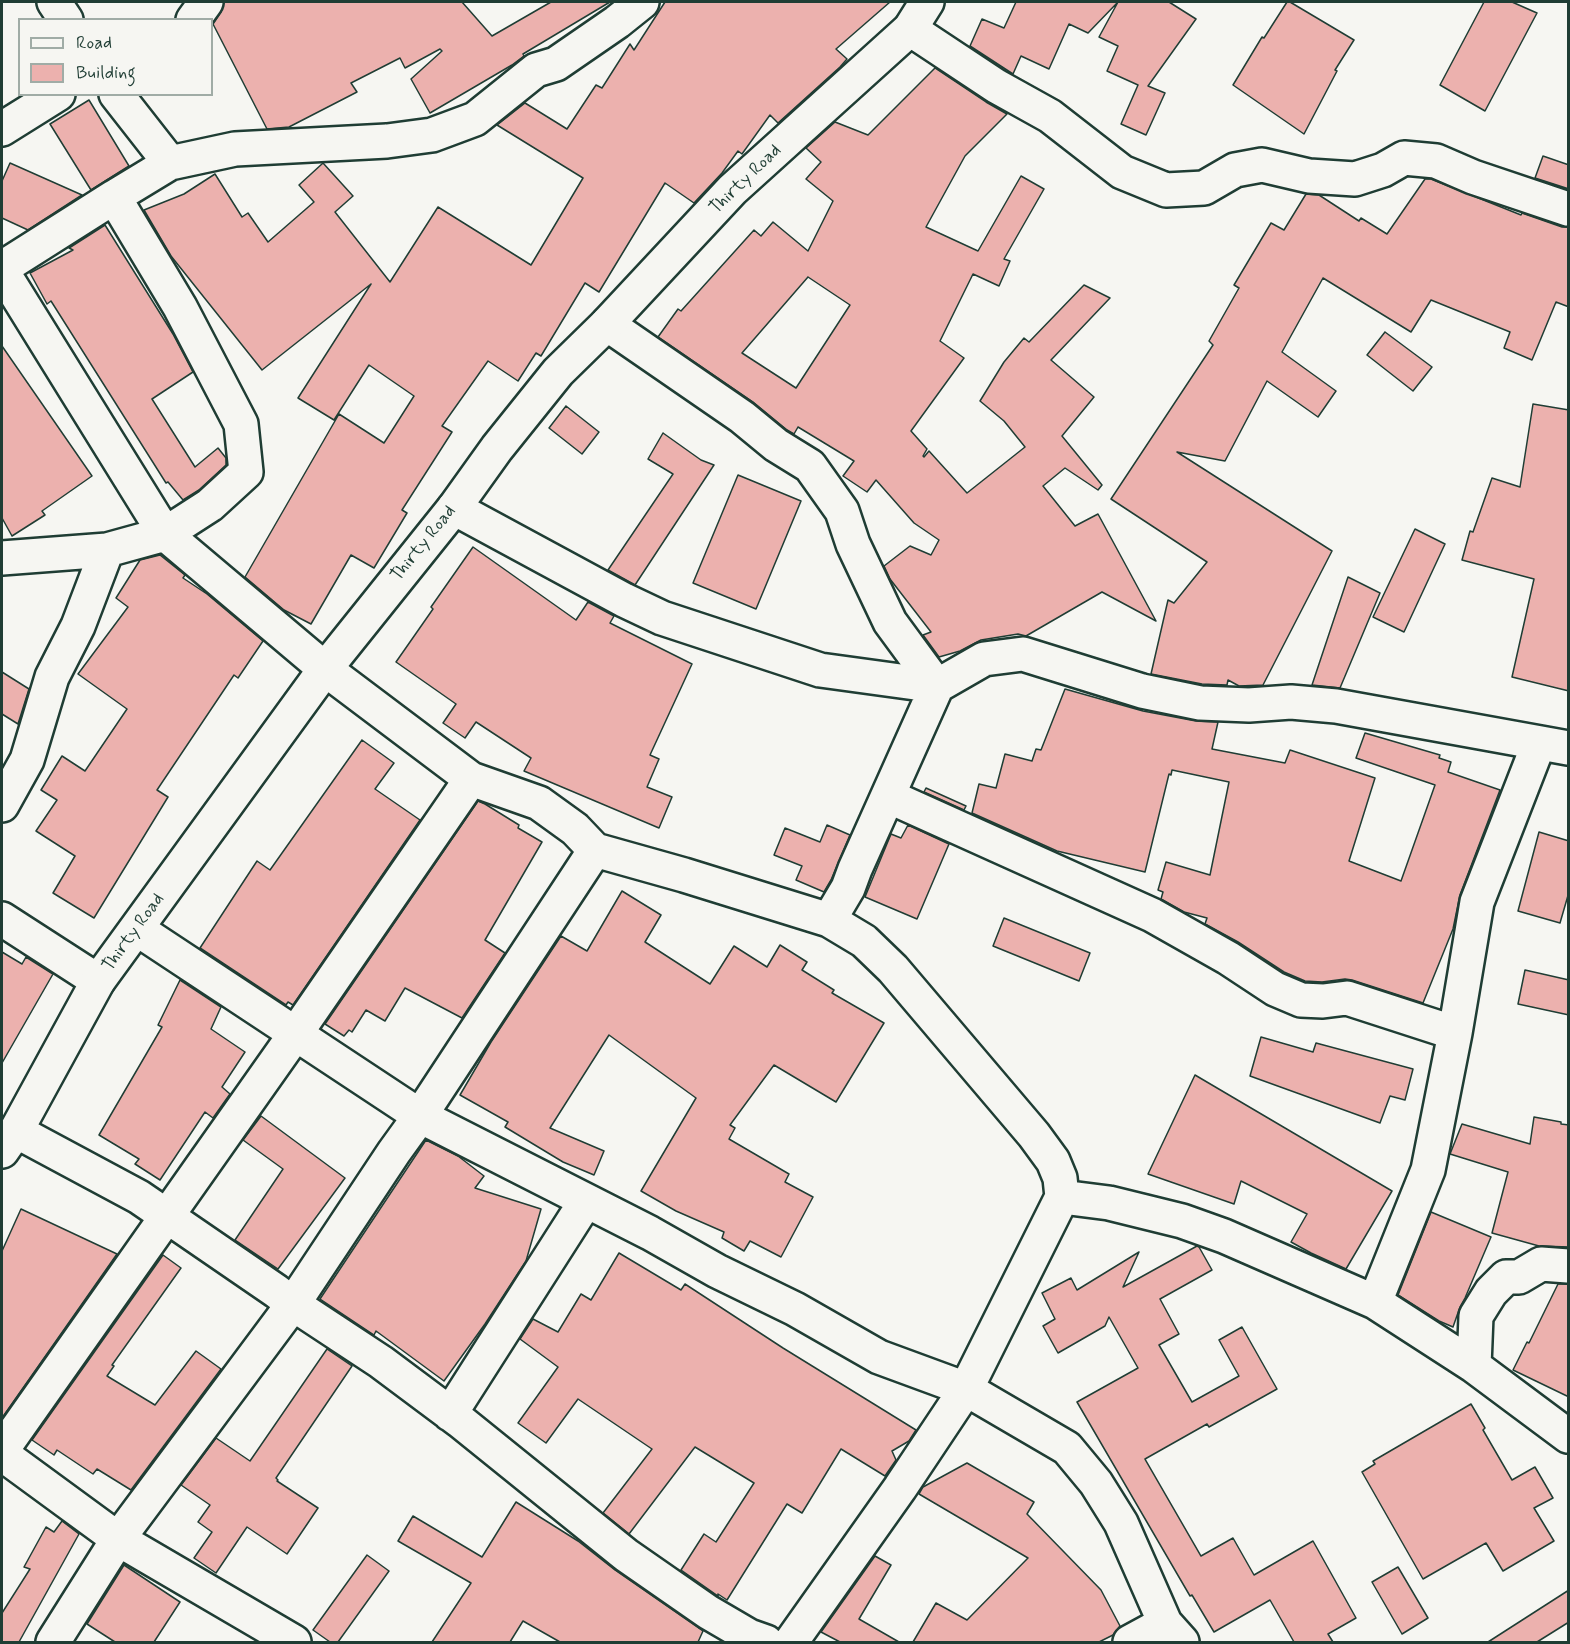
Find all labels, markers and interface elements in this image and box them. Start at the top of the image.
legend [18,18,213,96]
text: Road [76,31,112,55]
text: Building [76,61,136,85]
street label: Thirty Road [706,140,786,220]
street label: Thirty Road [387,502,461,586]
street label: Thirty Road [98,890,170,976]

